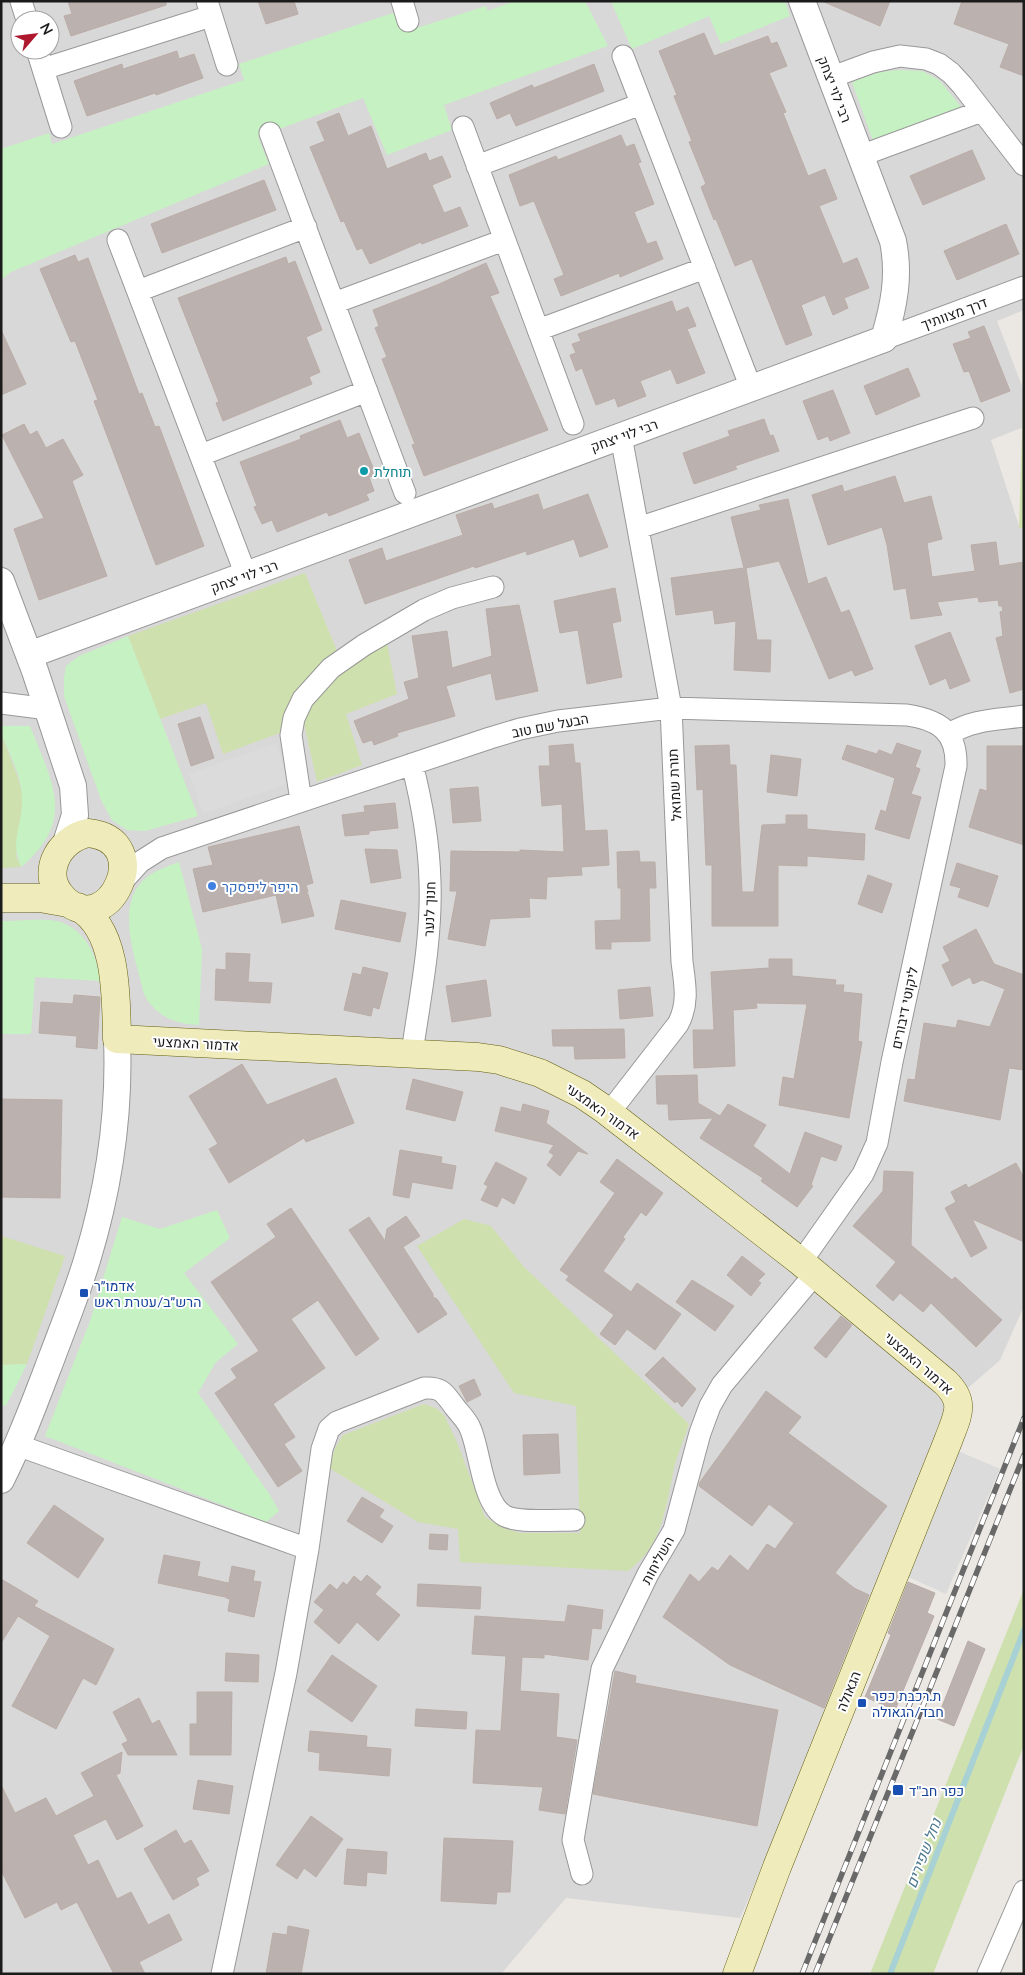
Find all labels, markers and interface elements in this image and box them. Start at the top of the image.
north arrow [10,10,60,60]
text: N [37,20,57,37]
street label: רבי לוי יצחק [814,53,856,125]
street label: דרך מצוותיך [918,293,990,333]
street label: רבי לוי יצחק [588,415,660,455]
place label: תוחלת [374,463,411,480]
marker: תוחלת [358,465,370,477]
street label: רבי לוי יצחק [208,556,280,596]
street label: הבעל שם טוב [510,709,590,741]
street label: תורת שמואל [664,748,684,822]
place label: היפר ליפסקר [222,878,298,895]
marker: היפר ליפסקר [206,880,218,892]
street label: חנוך לנער [420,881,438,937]
street label: ליקוטי דיבורים [887,965,921,1051]
street label: אדמור האמצעי [153,1032,239,1054]
street label: אדמור האמצעי [563,1079,643,1143]
place label: אדמו״ר הרש״ב/עטרת ראש [94,1277,201,1310]
marker: אדמו״ר הרש״ב/עטרת ראש [78,1287,90,1299]
street label: אדמור האמצעי [881,1328,957,1398]
street label: השליחות [637,1533,677,1587]
street label: הגאולה [832,1668,864,1714]
place label: ת.רכבת כפר חבד/הגאולה [872,1687,944,1720]
marker: ת.רכבת כפר חבד/הגאולה [856,1697,868,1709]
place label: כפר חב"ד [909,1782,964,1799]
marker: כפר חב"ד [891,1783,905,1797]
water label: נחל שפירים [902,1814,945,1890]

